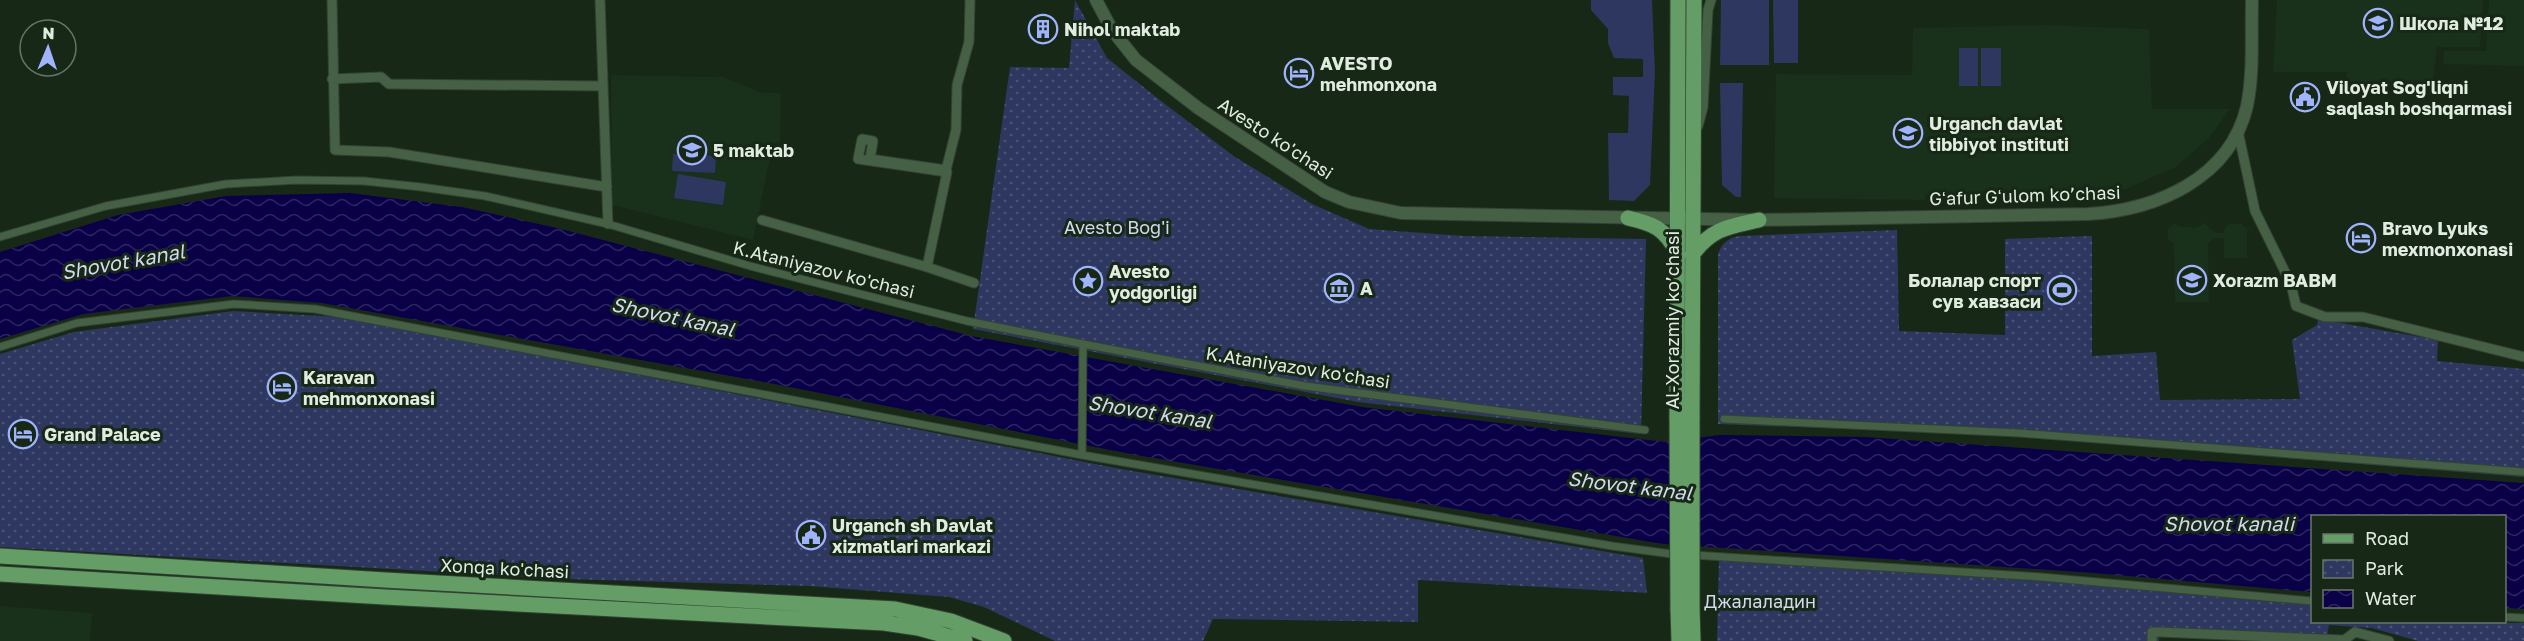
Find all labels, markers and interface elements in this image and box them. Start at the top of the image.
school or university icon: Школа №12 [2362,7,2394,39]
place label: Школа №12 [2399,12,2504,34]
building icon: Nihol maktab [1027,13,1059,45]
north arrow [18,18,78,78]
place label: Nihol maktab [1064,18,1180,40]
text: N [42,23,55,43]
place label: AVESTO mehmonxona [1320,52,1437,95]
hotel icon: AVESTO mehmonxona [1283,57,1315,89]
place label: Viloyat Sog'liqni saqlash boshqarmasi [2326,76,2512,119]
public building icon: Viloyat Sog'liqni saqlash boshqarmasi [2289,81,2321,113]
street label: Avesto ko'chasi [1214,93,1338,183]
place label: Urganch davlat tibbiyot instituti [1929,112,2069,155]
school or university icon: Urganch davlat tibbiyot instituti [1892,117,1924,149]
school or university icon: 5 maktab [676,134,708,166]
place label: 5 maktab [713,139,794,161]
street label: Gʻafur Gʻulom ko’chasi [1929,181,2121,209]
park label: Avesto Bog'i [1064,216,1170,238]
place label: Bravo Lyuks mexmonxonasi [2382,217,2513,260]
hotel icon: Bravo Lyuks mexmonxonasi [2345,222,2377,254]
street label: Al-Xorazmiy ko’chasi [1661,231,1683,409]
street label: K.Ataniyazov ko'chasi [731,236,917,302]
water label: Shovot kanal [59,238,187,284]
place label: Avesto yodgorligi [1109,260,1197,303]
school or university icon: Xorazm BABM [2176,264,2208,296]
place icon: Avesto yodgorligi [1072,265,1104,297]
place label: Болалар спорт сув хавзаси [1908,269,2041,312]
place label: Xorazm BABM [2213,269,2337,291]
museum icon: A [1323,272,1355,304]
sports icon: Болалар спорт сув хавзаси [2046,274,2078,306]
place label: A [1360,277,1373,299]
water label: Shovot kanal [609,291,737,341]
street label: K.Ataniyazov ko'chasi [1204,342,1392,392]
place label: Karavan mehmonxonasi [303,366,435,409]
hotel icon: Karavan mehmonxonasi [266,371,298,403]
water label: Shovot kanal [1086,389,1214,433]
hotel icon: Grand Palace [7,418,39,450]
place label: Grand Palace [44,423,161,445]
water label: Shovot kanal [1567,465,1694,505]
water label: Shovot kanali [2164,511,2297,535]
place label: Urganch sh Davlat xizmatlari markazi [832,514,993,557]
legend [2311,515,2506,623]
public building icon: Urganch sh Davlat xizmatlari markazi [795,519,827,551]
text: Road [2365,527,2409,549]
street label: Xonqa ko'chasi [440,554,570,582]
text: Park [2365,557,2404,579]
text: Water [2365,587,2416,609]
park label: Джалаладин [1704,590,1816,612]

